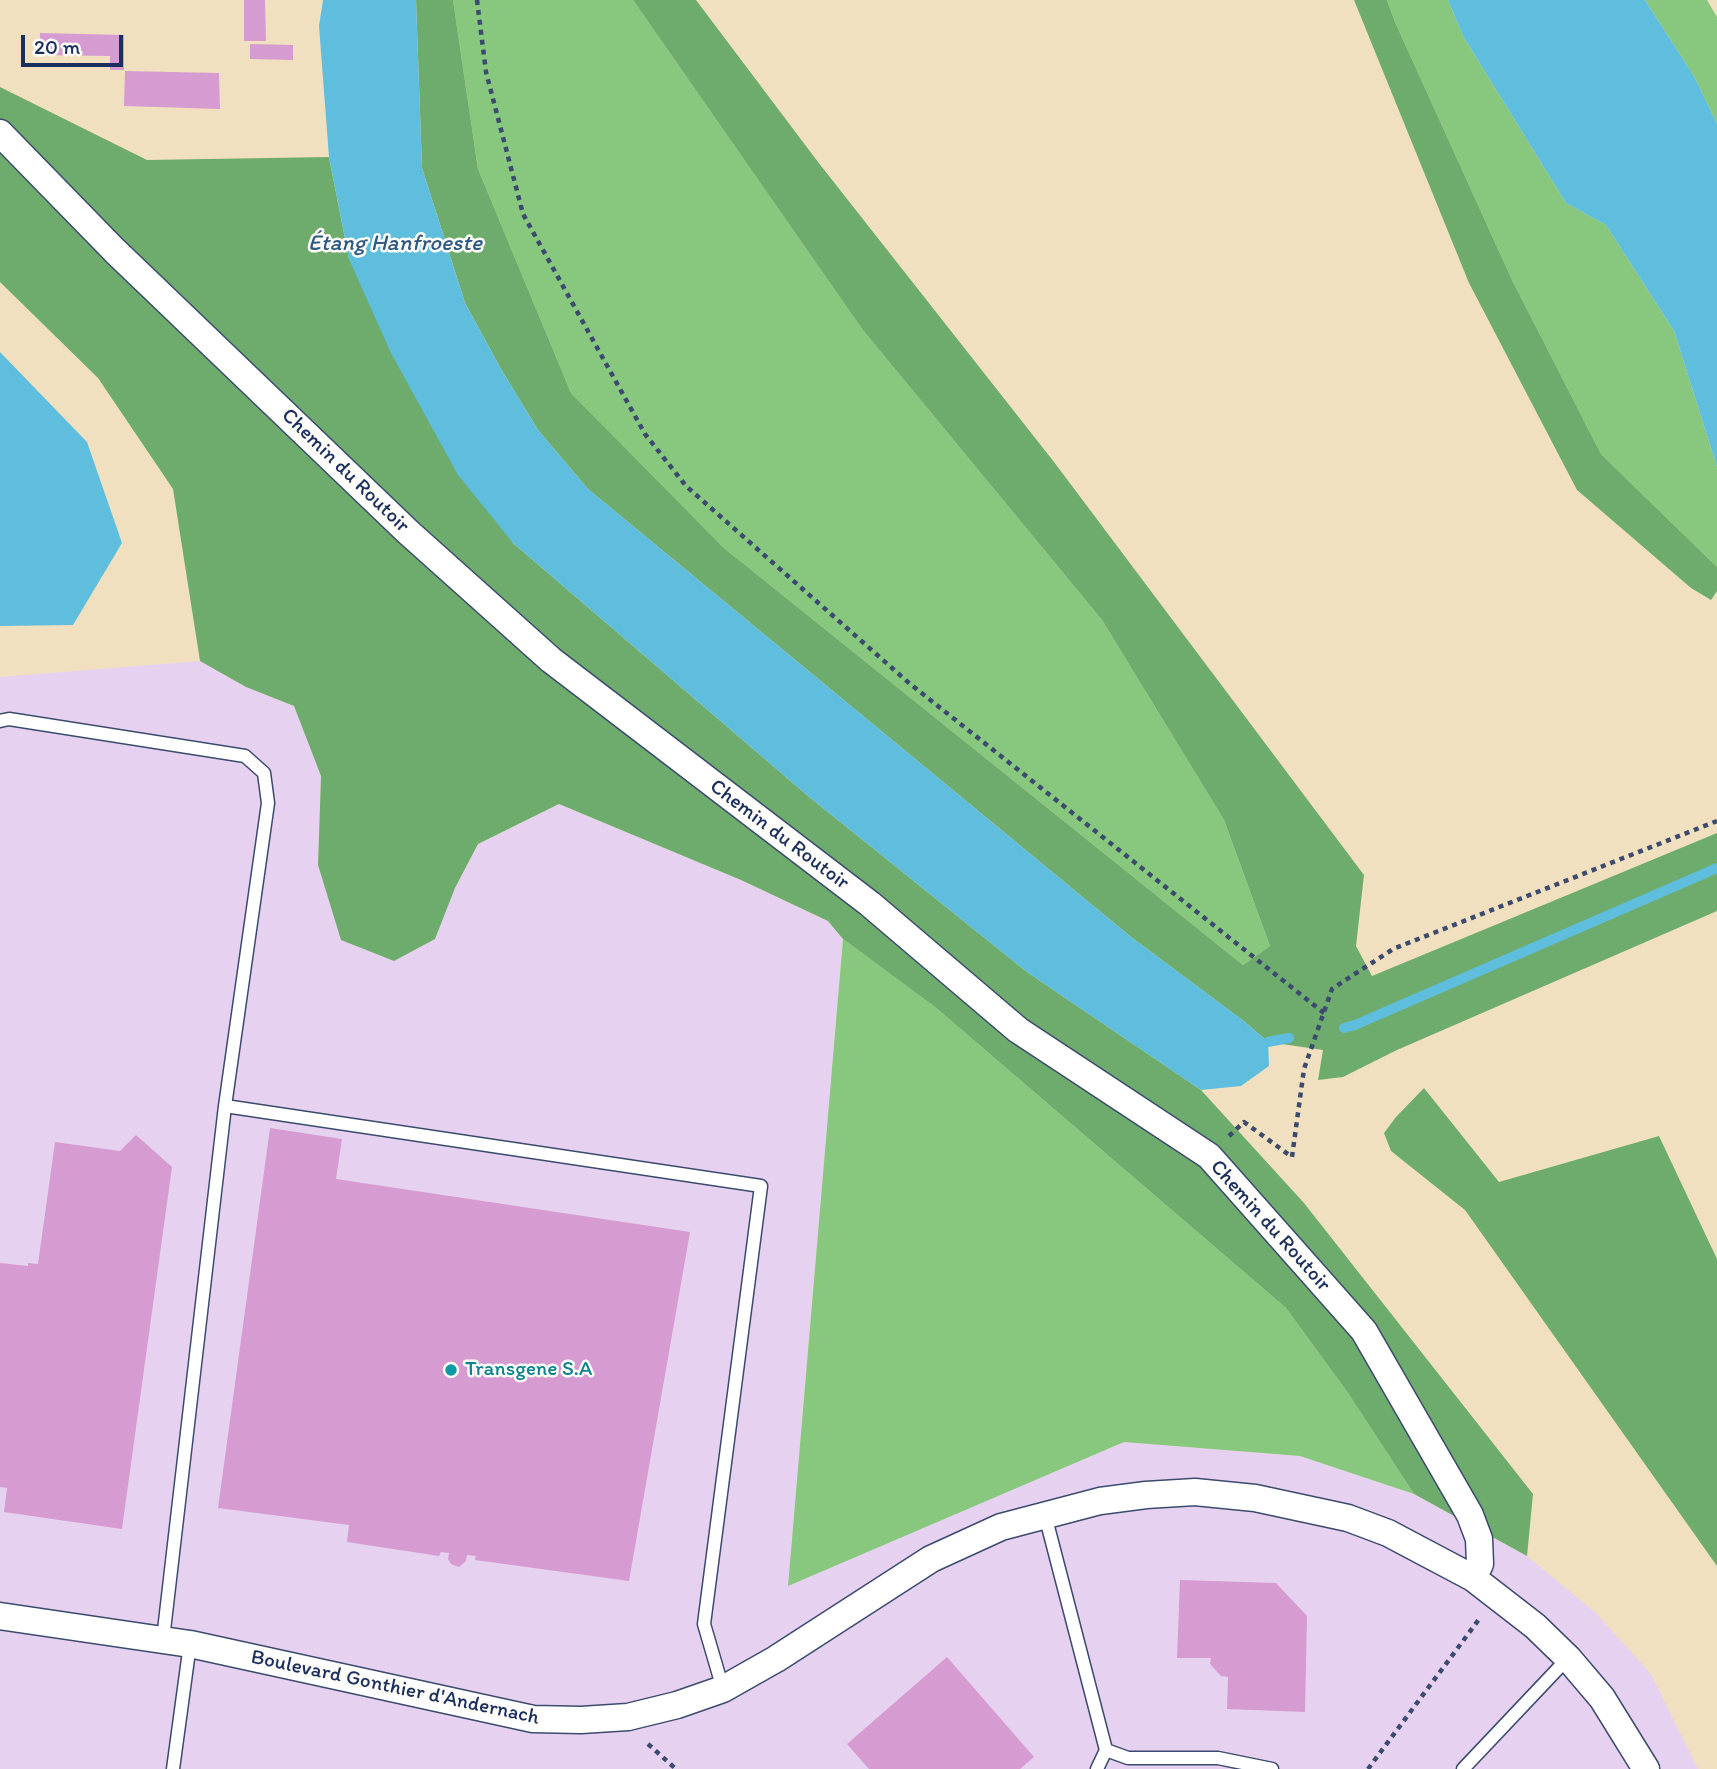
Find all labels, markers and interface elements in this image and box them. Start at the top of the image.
scale bar [24,21,126,65]
text: 20 m [34,34,80,59]
water label: Étang Hanfroeste [308,230,482,258]
street label: Chemin du Routoir [276,403,414,539]
street label: Chemin du Routoir [704,774,854,896]
street label: Chemin du Routoir [1204,1155,1336,1297]
place label: Transgene S.A [465,1357,592,1383]
marker: Transgene S.A [443,1362,459,1378]
street label: Boulevard Gonthier d'Andernach [248,1645,542,1731]

